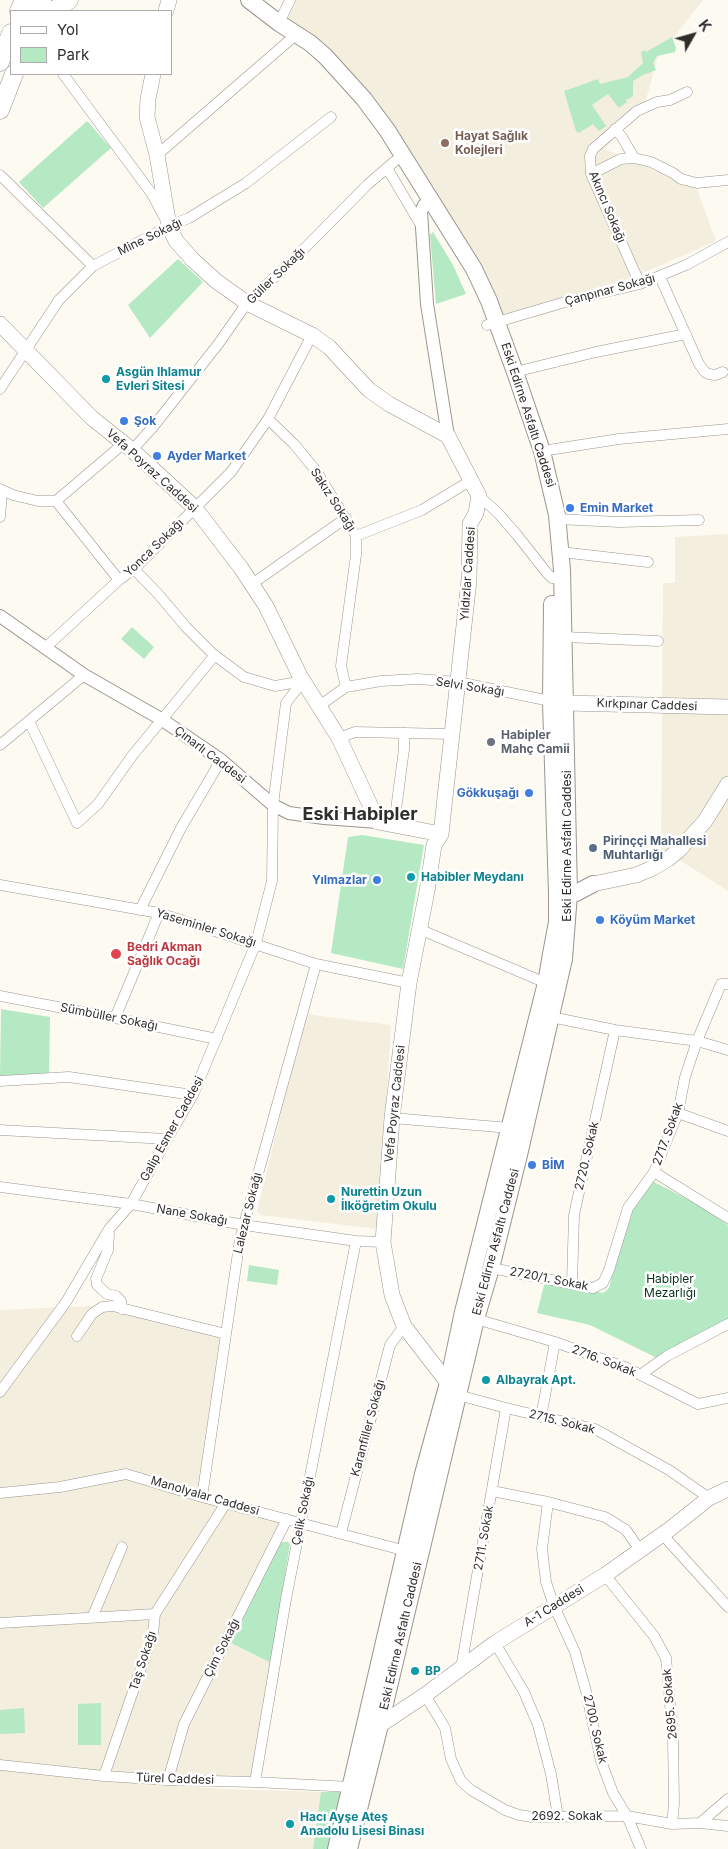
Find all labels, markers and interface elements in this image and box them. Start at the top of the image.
legend [10,10,172,75]
north arrow [668,10,718,60]
text: K [695,16,715,35]
text: Yol [57,20,79,39]
text: Park [57,45,89,64]
place label: Hayat Sağlık Kolejleri [455,129,528,157]
marker: Hayat Sağlık Kolejleri [439,137,451,149]
street label: Akıncı Sokağı [585,169,629,245]
street label: Mine Sokağı [116,215,184,259]
street label: Güller Sokağı [244,245,308,307]
street label: Çanpınar Sokağı [563,271,657,309]
street label: Eski Edirne Asfaltı Caddesi [498,341,558,489]
place label: Asgün Ihlamur Evleri Sitesi [116,365,201,393]
marker: Asgün Ihlamur Evleri Sitesi [100,373,112,385]
place label: Şok [134,414,156,428]
marker: Şok [118,415,130,427]
street label: Vefa Poyraz Caddesi [103,426,201,516]
place label: Ayder Market [167,449,246,463]
marker: Ayder Market [151,450,163,462]
street label: Sakız Sokağı [307,466,359,534]
place label: Emin Market [580,501,653,515]
marker: Emin Market [564,502,576,514]
street label: Yonca Sokağı [121,516,187,580]
street label: Yıldızlar Caddesi [458,526,478,622]
street label: Selvi Sokağı [435,674,505,700]
street label: Kırkpınar Caddesi [596,696,698,714]
street label: Çınarlı Caddesi [171,723,249,787]
place label: Habipler Mahç Camii [501,728,570,756]
marker: Habipler Mahç Camii [485,736,497,748]
street label: Eski Edirne Asfaltı Caddesi [560,770,574,922]
place label: Gökkuşağı [457,786,519,800]
marker: Gökkuşağı [523,787,535,799]
district label: Eski Habipler [303,804,417,826]
place label: Pirinççi Mahallesi Muhtarlığı [603,834,706,862]
marker: Pirinççi Mahallesi Muhtarlığı [587,842,599,854]
place label: Habibler Meydanı [421,870,524,884]
marker: Habibler Meydanı [405,871,417,883]
place label: Yılmazlar [312,873,367,887]
marker: Yılmazlar [371,874,383,886]
street label: Yaseminler Sokağı [154,906,258,950]
place label: Köyüm Market [610,913,695,927]
marker: Köyüm Market [594,914,606,926]
place label: Bedri Akman Sağlık Ocağı [127,940,202,968]
marker: Bedri Akman Sağlık Ocağı [109,947,123,961]
street label: Sümbüller Sokağı [59,1000,159,1034]
street label: Vefa Poyraz Caddesi [382,1045,408,1163]
street label: Galip Esmer Caddesi [137,1074,207,1184]
street label: 2717. Sokak [650,1101,686,1167]
street label: 2720. Sokak [572,1120,602,1192]
place label: BİM [542,1158,564,1172]
marker: BİM [526,1159,538,1171]
street label: Eski Edirne Asfaltı Caddesi [469,1167,523,1317]
street label: Lalezar Sokağı [231,1171,265,1255]
place label: Nurettin Uzun İlköğretim Okulu [341,1185,437,1213]
marker: Nurettin Uzun İlköğretim Okulu [325,1193,337,1205]
street label: Nane Sokağı [155,1202,229,1228]
street label: 2720/1. Sokak [508,1264,590,1294]
park label: Habipler Mezarlığı [644,1272,696,1300]
street label: 2716. Sokak [570,1342,638,1380]
place label: Albayrak Apt. [496,1373,576,1387]
marker: Albayrak Apt. [480,1374,492,1386]
street label: Karanfiller Sokağı [348,1378,388,1478]
street label: 2715. Sokak [527,1407,597,1437]
street label: Manolyalar Caddesi [149,1474,261,1518]
street label: Çelik Sokağı [289,1475,317,1547]
street label: 2711. Sokak [471,1504,497,1572]
street label: Eski Edirne Asfaltı Caddesi [377,1561,425,1711]
street label: A-1 Caddesi [521,1582,587,1630]
street label: Çim Sokağı [201,1616,243,1680]
street label: Taş Sokağı [127,1629,159,1693]
place label: BP [425,1664,441,1678]
marker: BP [409,1665,421,1677]
street label: 2695. Sokak [660,1668,680,1740]
street label: 2700. Sokak [580,1693,610,1765]
street label: Türel Caddesi [136,1770,214,1788]
street label: 2692. Sokak [531,1809,603,1823]
place label: Hacı Ayşe Ateş Anadolu Lisesi Binası [300,1810,424,1838]
marker: Hacı Ayşe Ateş Anadolu Lisesi Binası [284,1818,296,1830]

